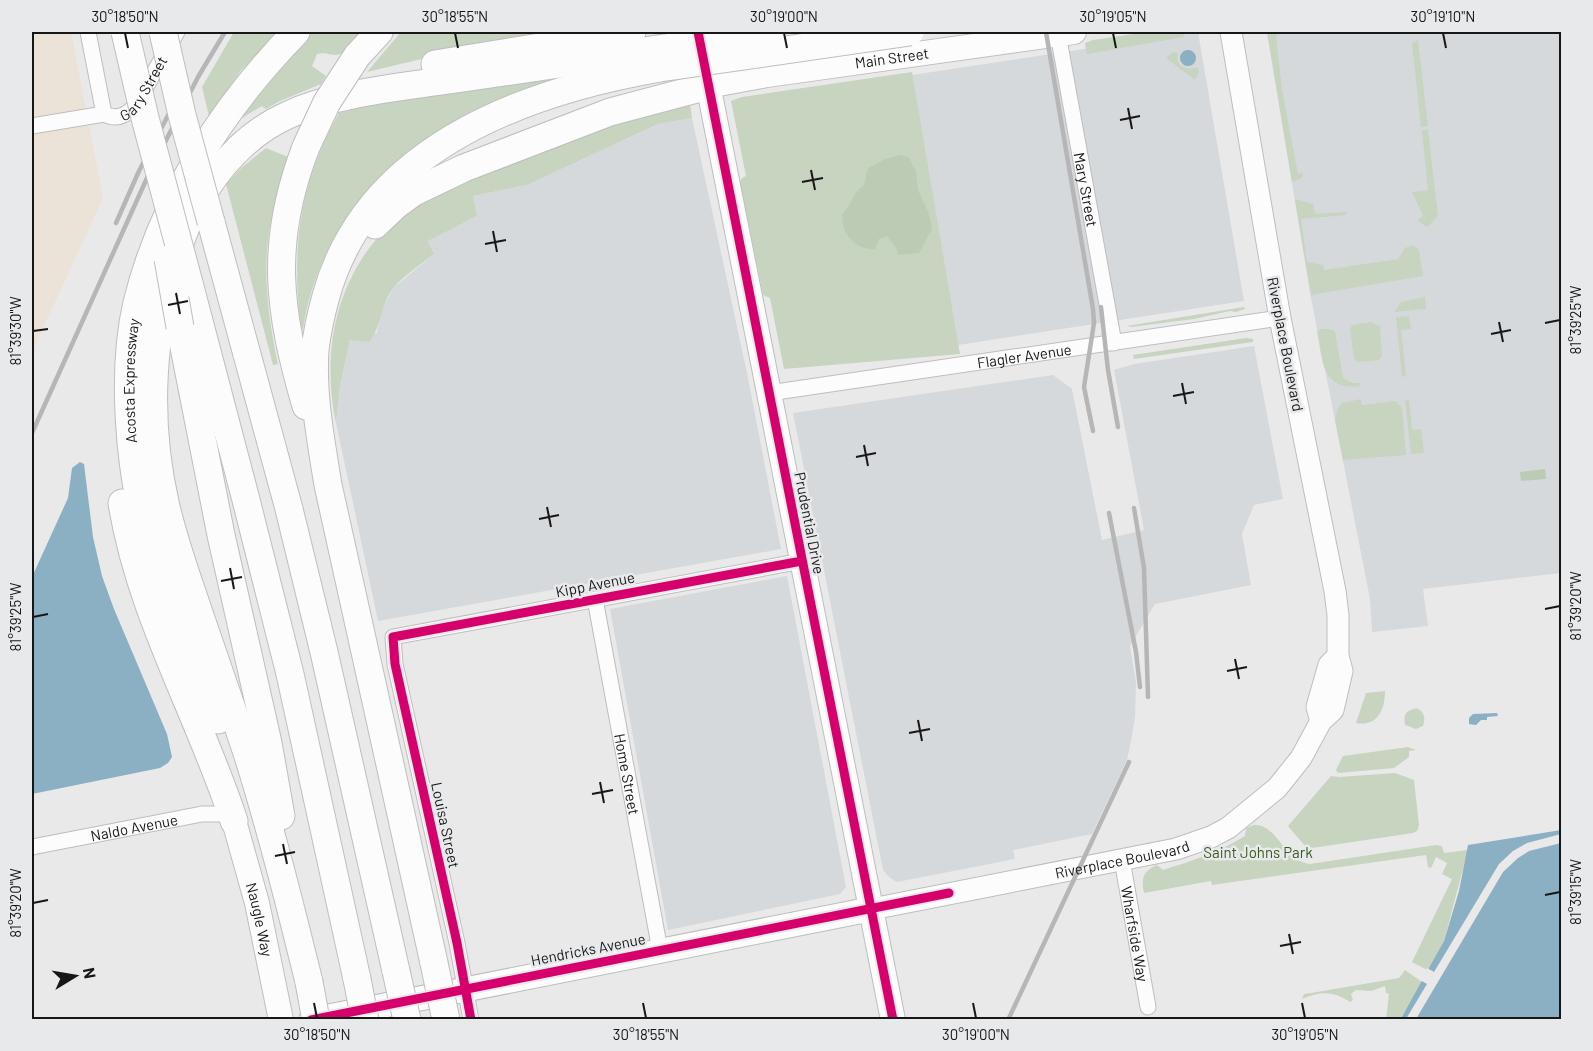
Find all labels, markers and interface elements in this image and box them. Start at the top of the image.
text: 30°18'50"N [91,7,159,25]
text: 30°18'55"N [422,7,488,25]
text: 30°19'00"N [750,7,818,25]
text: 30°19'05"N [1079,7,1147,25]
text: 30°19'10"N [1411,7,1475,25]
street label: Main Street [854,43,930,72]
street label: Gary Street [117,53,170,124]
street label: Mary Street [1071,151,1102,228]
street label: Riverplace Boulevard [1264,275,1308,413]
text: 81°39'25"W [1566,286,1584,354]
text: 81°39'30"W [6,296,24,366]
street label: Acosta Expressway [119,317,143,444]
street label: Flagler Avenue [976,340,1073,371]
street label: Prudential Drive [791,470,829,576]
street label: Kipp Avenue [554,568,636,600]
text: 81°39'20"W [1566,571,1584,641]
text: 81°39'25"W [6,583,24,651]
street label: Home Street [611,732,644,816]
street label: Louisa Street [428,780,464,870]
street label: Naldo Avenue [89,810,179,844]
street label: Riverplace Boulevard [1053,836,1192,882]
park label: Saint Johns Park [1203,843,1313,861]
text: 81°39'15"W [1566,859,1584,925]
text: 81°39'20"W [6,868,24,938]
street label: Naugle Way [243,881,277,958]
street label: Wharfside Way [1118,885,1152,983]
street label: Hendricks Avenue [529,929,647,969]
north arrow [45,946,105,1006]
text: N [80,966,101,980]
text: 30°18'50"N [283,1025,351,1043]
text: 30°18'55"N [613,1025,679,1043]
text: 30°19'00"N [942,1025,1010,1043]
text: 30°19'05"N [1271,1025,1339,1043]

